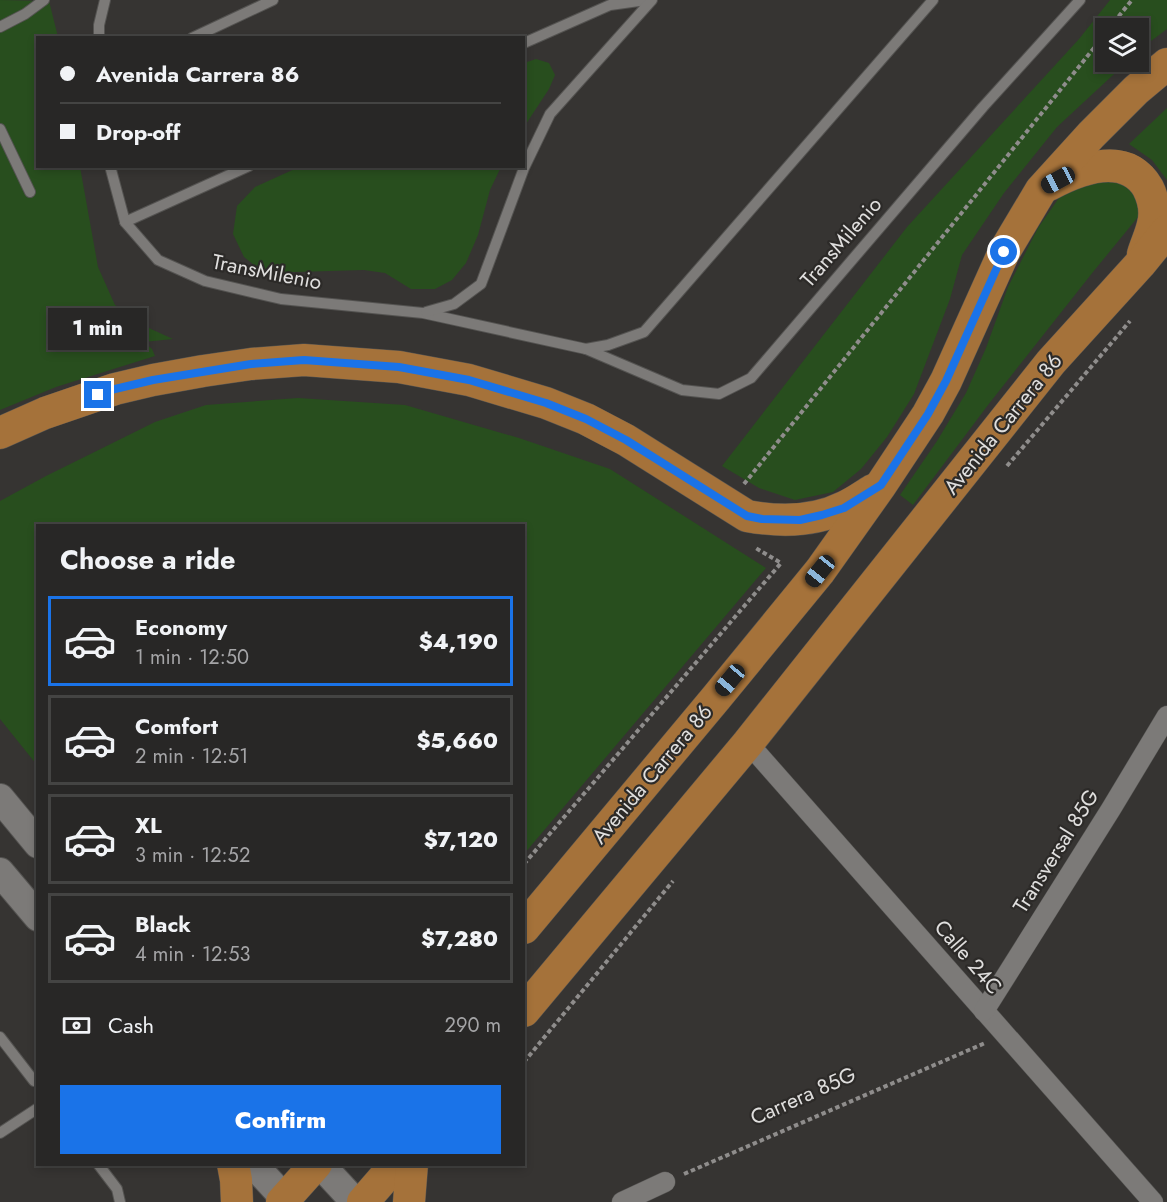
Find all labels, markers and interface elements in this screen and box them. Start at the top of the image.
map controls [1095,18,1149,72]
button: layers [1095,18,1149,72]
text: Avenida Carrera 86 [96,58,299,90]
text: Drop-off [96,116,180,148]
car [1038,164,1078,196]
street label: TransMilenio [793,190,889,294]
route start [990,238,1017,265]
street label: TransMilenio [210,247,324,297]
callout: 1 min [48,308,148,350]
text: 1 min [72,314,123,343]
street label: Avenida Carrera 86 [937,347,1069,501]
route end [84,381,111,408]
text: Choose a ride [60,540,235,579]
car [802,551,838,591]
text: Economy [135,611,227,643]
icon: car [63,614,117,668]
text: $4,190 [419,625,498,657]
text: 1 min · 12:50 [135,643,249,672]
car [712,660,748,700]
street label: Avenida Carrera 86 [585,698,719,850]
text: Comfort [135,710,218,742]
icon: car [63,713,117,767]
text: $5,660 [416,724,498,756]
text: 2 min · 12:51 [135,742,248,771]
street label: Transversal 85G [1006,783,1106,919]
text: XL [135,809,162,841]
icon: car [63,812,117,866]
text: $7,120 [424,823,498,855]
text: 3 min · 12:52 [135,841,250,870]
text: Black [135,908,191,940]
icon: car [63,911,117,965]
street label: Calle 24C [927,913,1009,1001]
text: $7,280 [421,922,498,954]
text: 4 min · 12:53 [135,940,251,969]
icon: cash [60,1009,93,1042]
text: Cash [108,1009,154,1041]
text: 290 m [445,1011,501,1040]
street label: Carrera 85G [745,1059,861,1133]
button: Confirm [60,1085,501,1154]

